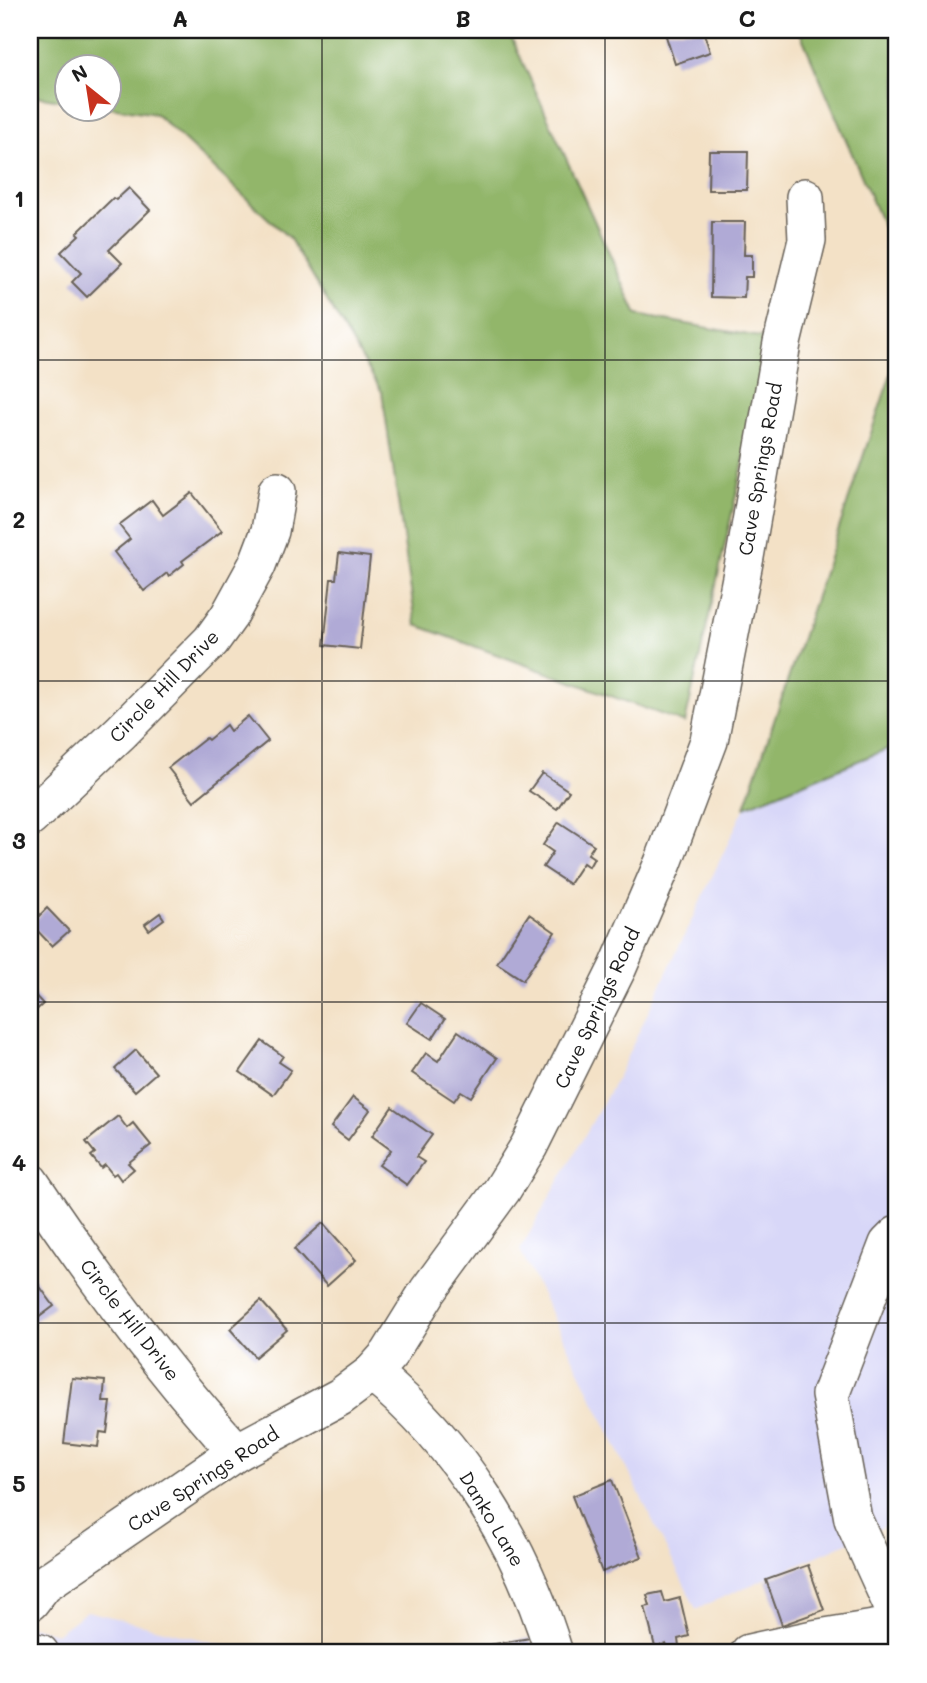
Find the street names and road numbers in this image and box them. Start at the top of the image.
street label: Cave Springs Road [732,380,787,557]
street label: Circle Hill Drive [103,624,224,748]
street label: Cave Springs Road [548,923,645,1092]
street label: Circle Hill Drive [75,1254,186,1386]
street label: Cave Springs Road [122,1420,283,1537]
street label: Danko Lane [454,1466,531,1571]

